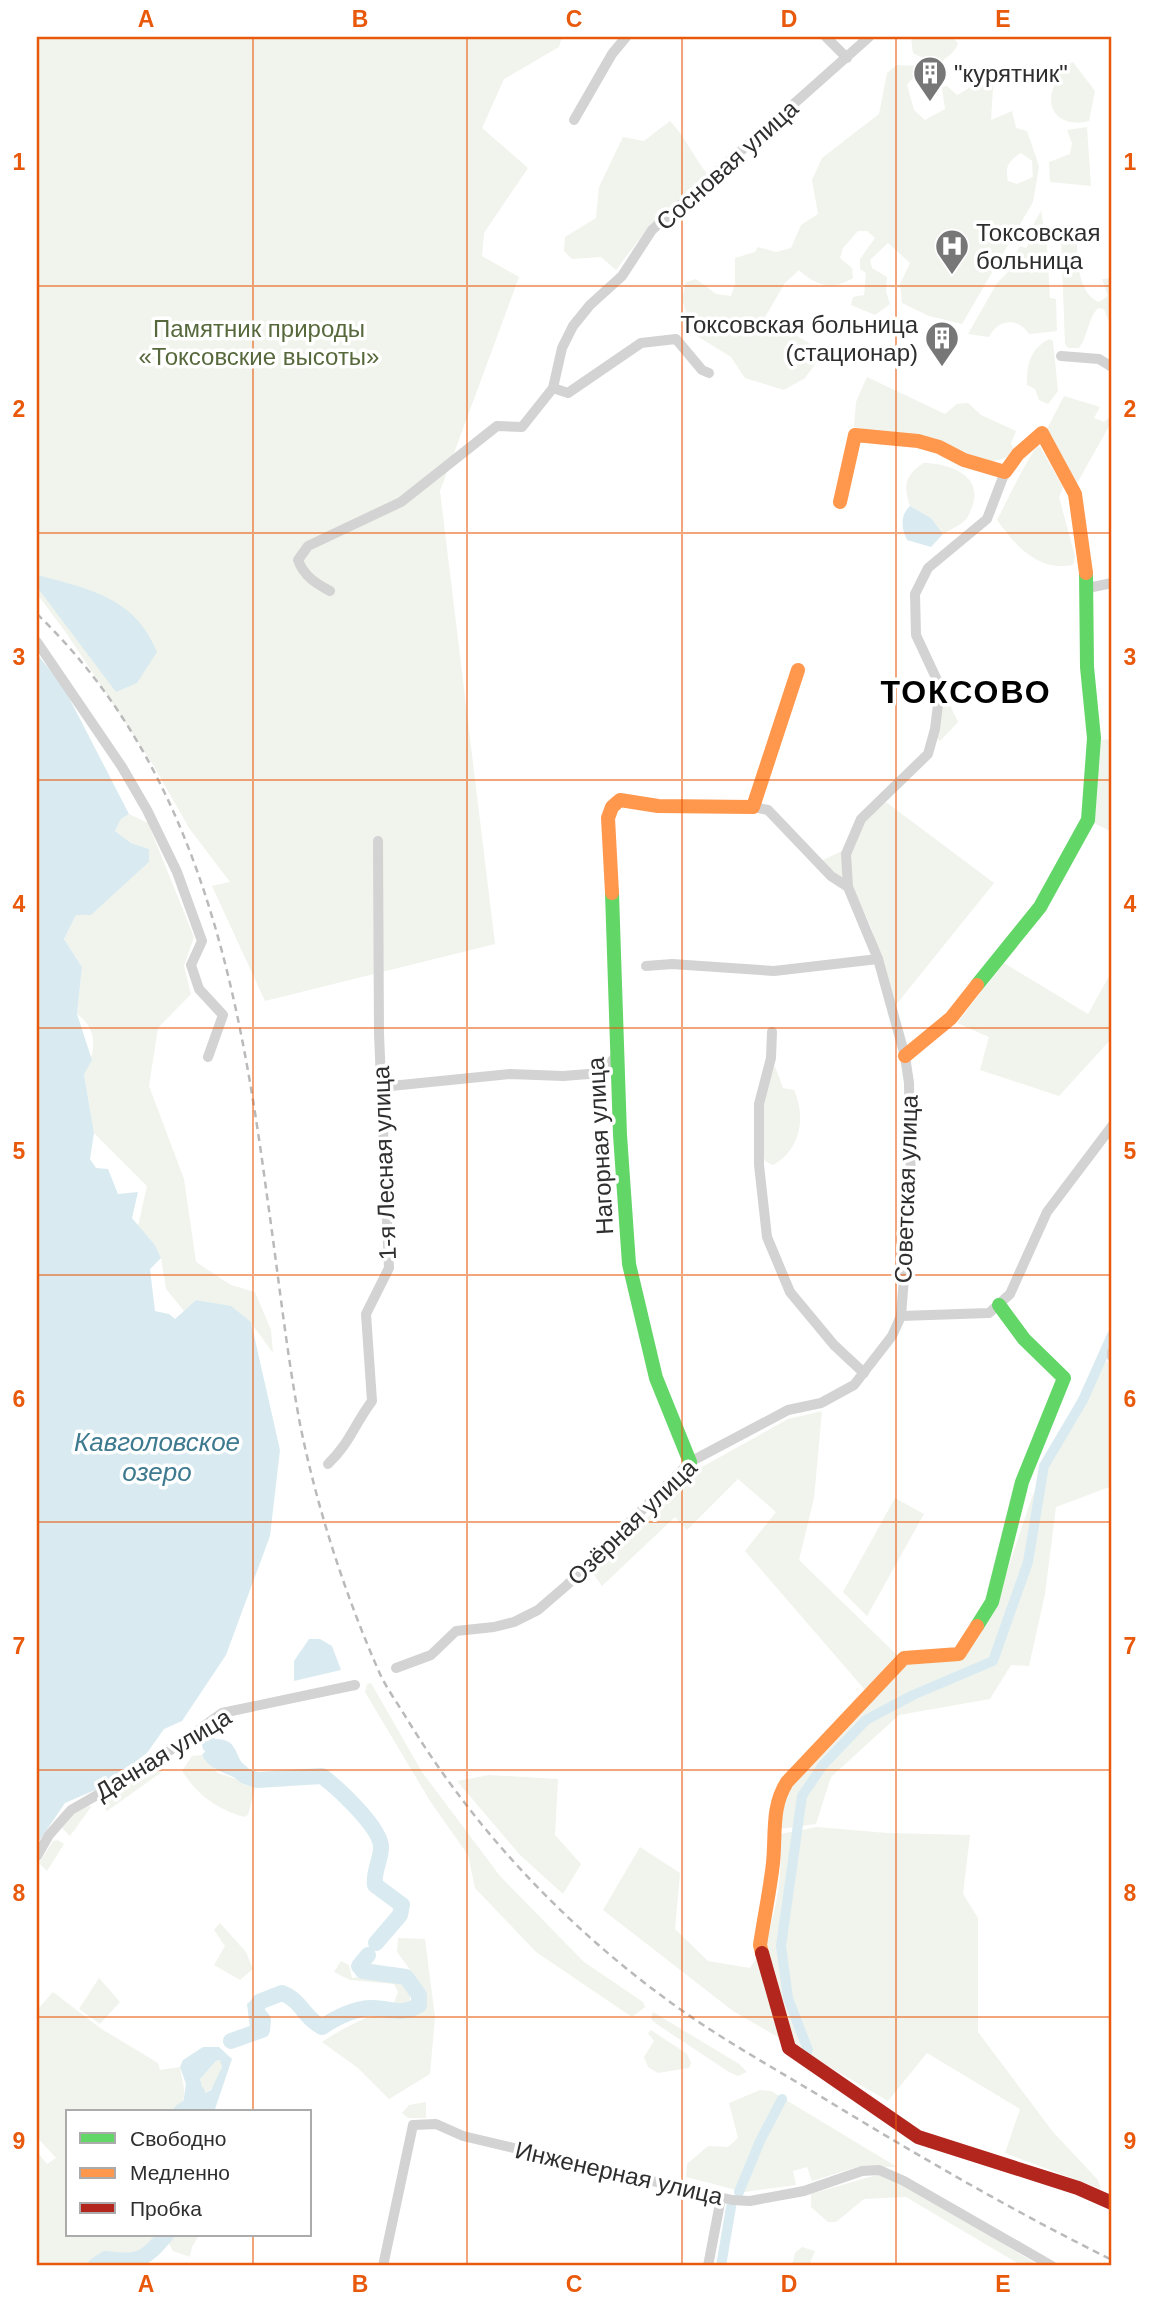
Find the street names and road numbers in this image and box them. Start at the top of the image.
street label: Сосновая улица [651,94,804,236]
street label: Нагорная улица [582,1056,618,1236]
street label: 1-я Лесная улица [367,1065,401,1261]
street label: Советская улица [889,1094,923,1284]
street label: Озёрная улица [562,1453,702,1590]
street label: Дачная улица [90,1702,236,1805]
street label: Инженерная улица [513,2136,726,2210]

